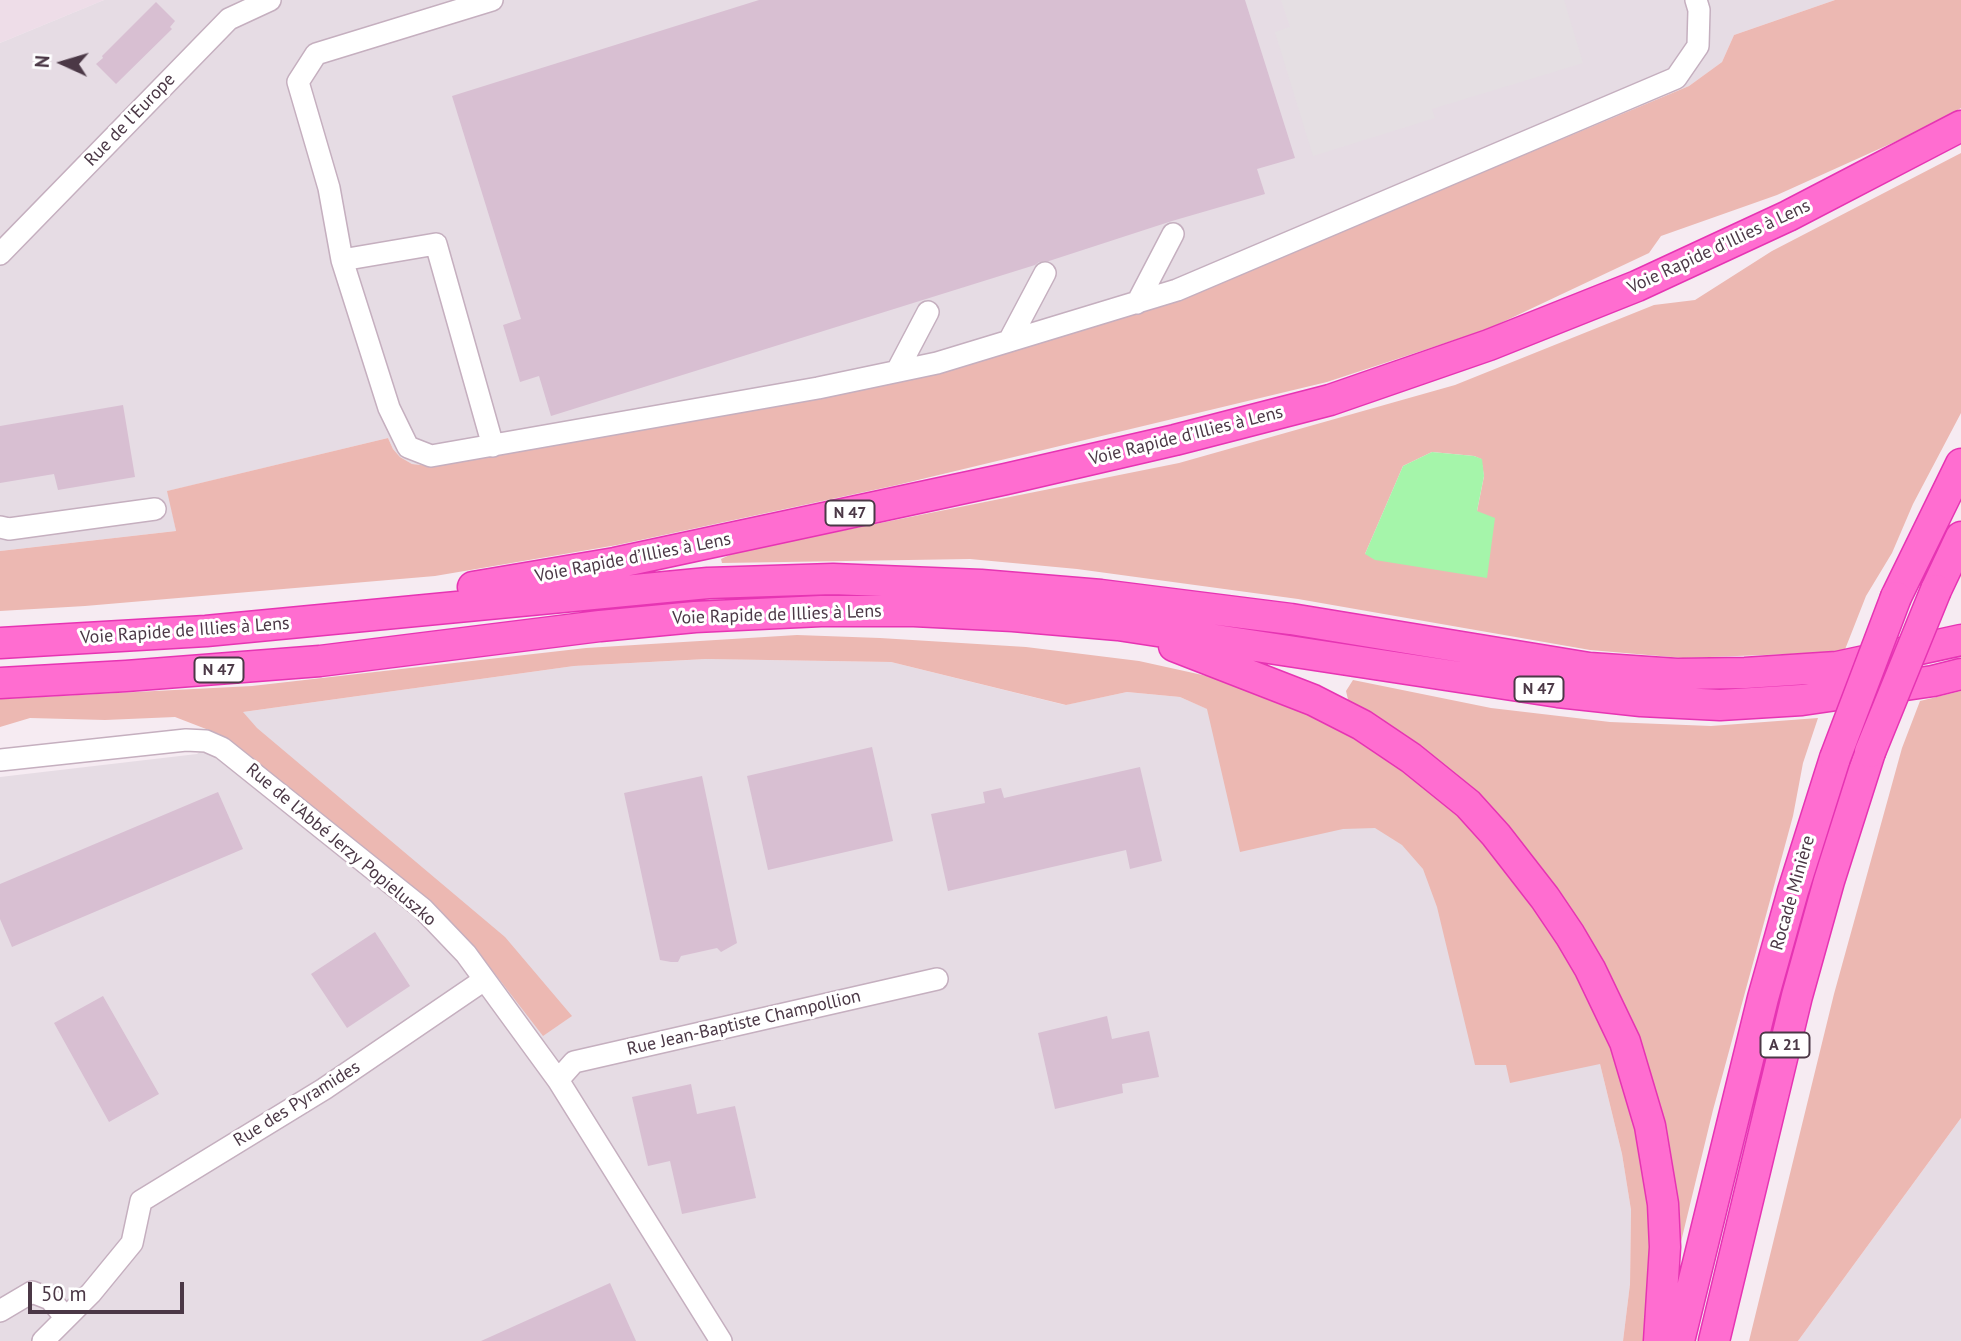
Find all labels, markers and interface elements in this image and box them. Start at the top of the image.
north arrow [28,28,98,98]
text: N [30,54,54,69]
street label: Rue de l'Europe [80,69,180,171]
street label: Voie Rapide d’Illies à Lens [1624,195,1814,299]
street label: Voie Rapide d’Illies à Lens [1087,401,1285,471]
road number: N 47 [826,500,874,526]
street label: Voie Rapide d’Illies à Lens [533,528,733,588]
street label: Voie Rapide de Illies à Lens [672,601,882,629]
street label: Voie Rapide de Illies à Lens [80,613,290,649]
road number: N 47 [194,657,244,682]
road number: N 47 [1514,676,1564,702]
street label: Rue de l'Abbé Jerzy Popieluszko [241,759,441,931]
street label: Rocade Minière [1766,833,1820,953]
street label: Rue Jean-Baptiste Champollion [625,986,863,1060]
road number: A 21 [1760,1032,1810,1058]
street label: Rue des Pyramides [230,1056,364,1152]
scale bar [32,1268,187,1312]
text: 50 m [41,1280,87,1307]

